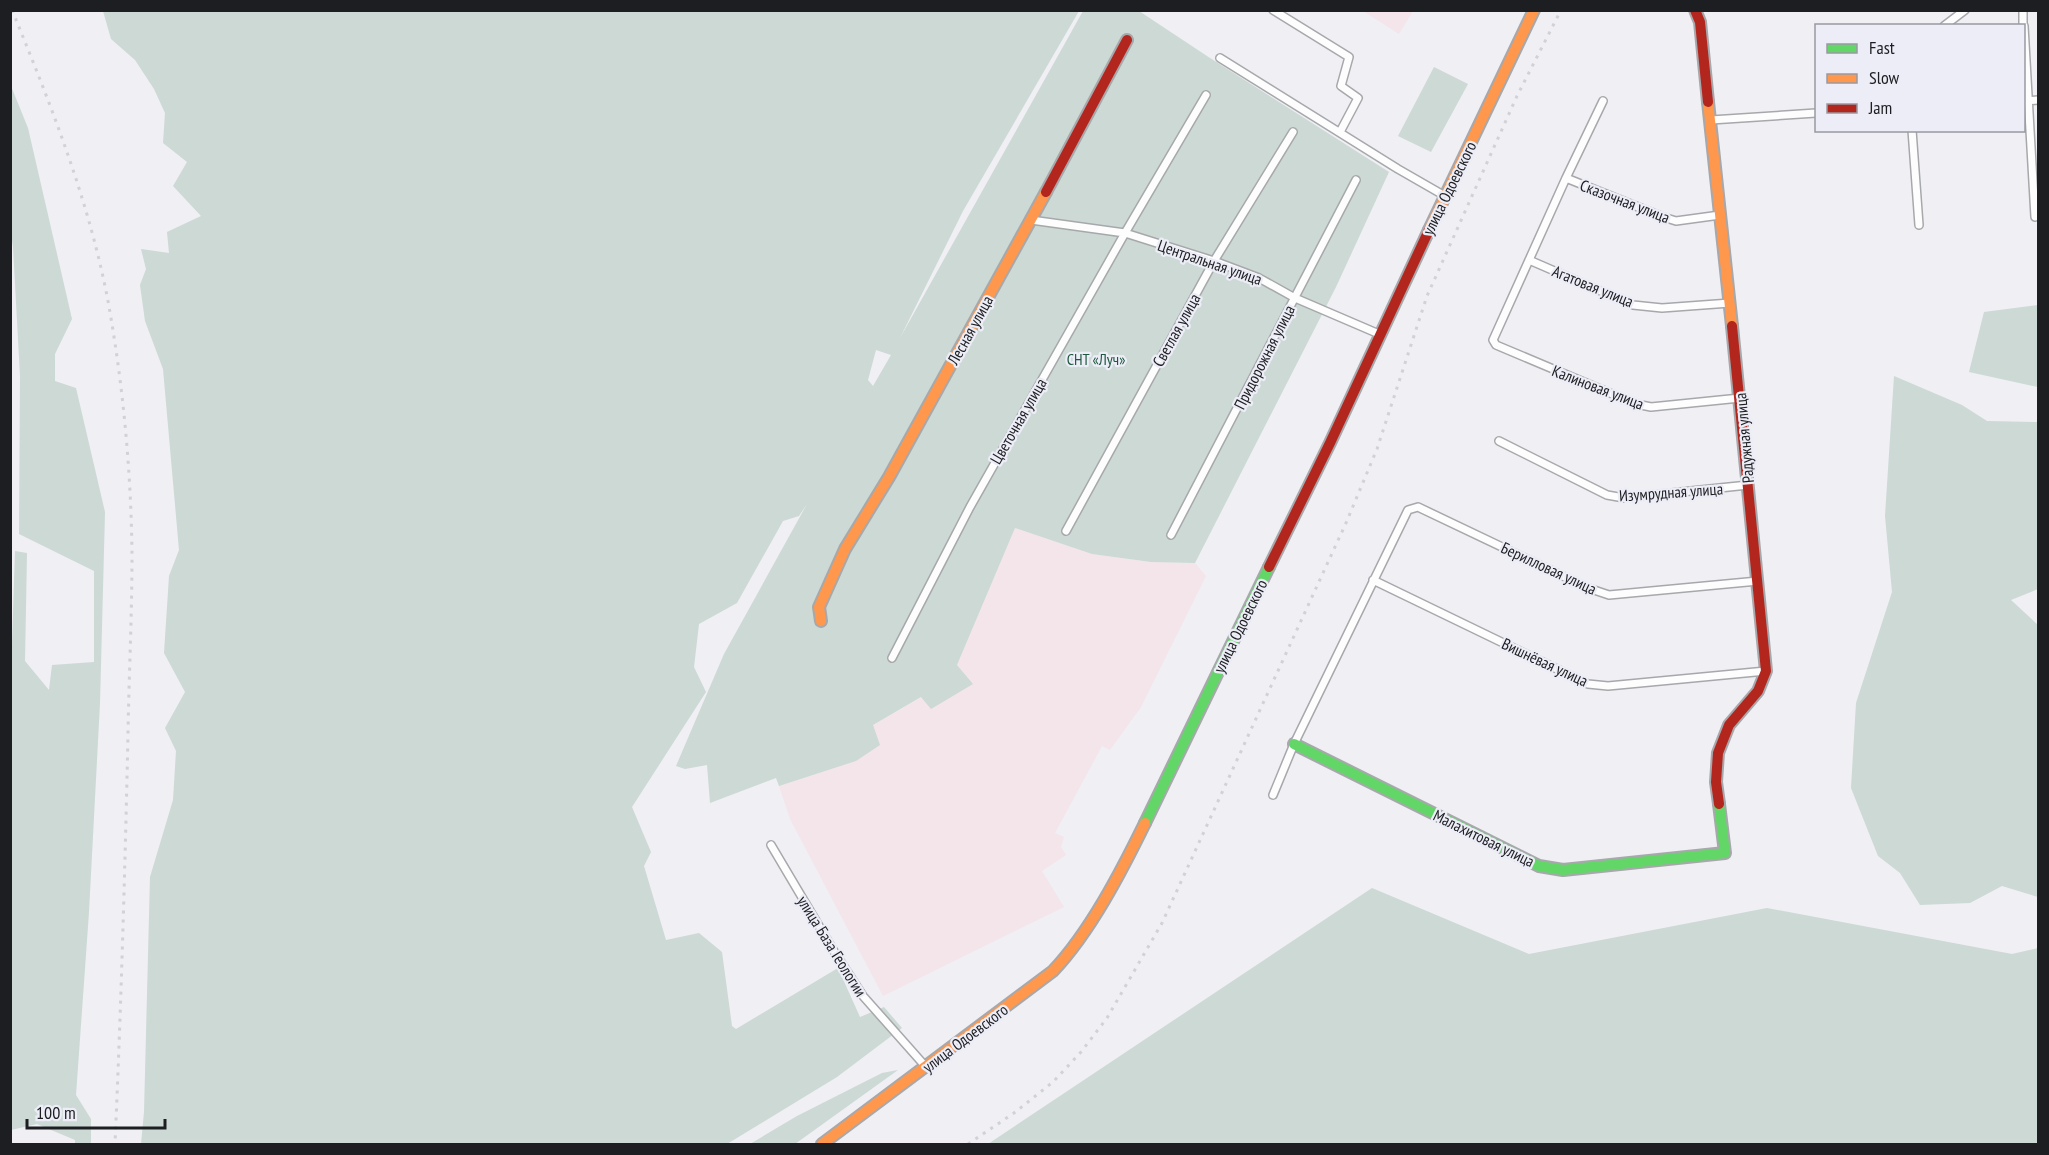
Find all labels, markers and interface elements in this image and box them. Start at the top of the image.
legend [1815,24,2025,132]
text: Fast [1869,36,1895,59]
text: Slow [1869,66,1900,89]
text: Jam [1868,96,1892,119]
street label: улица Одоевского [1418,138,1480,238]
street label: Сказочная улица [1577,175,1673,227]
street label: Центральная улица [1155,235,1265,289]
street label: Агатовая улица [1550,261,1636,311]
street label: Светлая улица [1148,290,1204,370]
street label: Лесная улица [942,292,997,369]
street label: Придорожная улица [1229,301,1299,413]
park label: СНТ «Луч» [1067,349,1125,369]
street label: Калиновая улица [1549,360,1647,414]
street label: Цветочная улица [985,375,1051,467]
street label: Радужная улица [1730,392,1758,484]
street label: Изумрудная улица [1618,478,1724,506]
street label: Берилловая улица [1498,537,1600,599]
street label: улица Одоевского [1209,576,1271,676]
street label: Вишнёвая улица [1499,633,1591,691]
street label: Малахитовая улица [1430,805,1538,871]
street label: улица База Геологии [793,892,871,1000]
street label: улица Одоевского [918,999,1012,1077]
scale bar [27,1092,165,1130]
text: 100 m [36,1101,76,1124]

